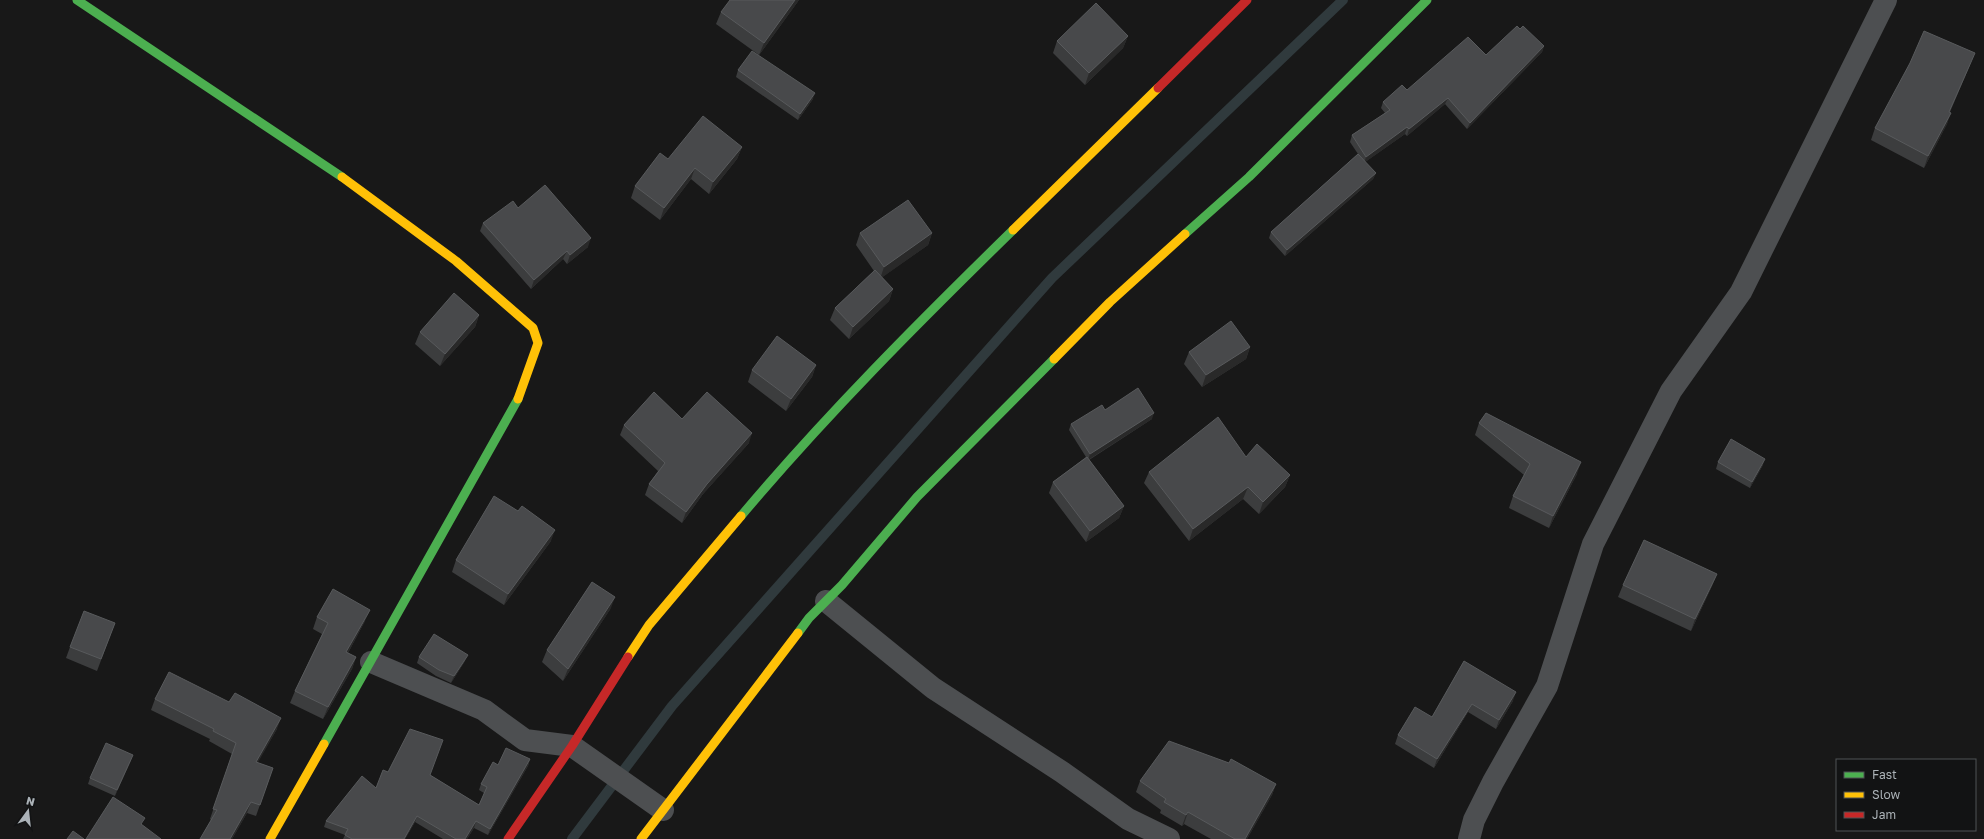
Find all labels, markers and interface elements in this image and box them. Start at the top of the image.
legend [1836,759,1976,831]
text: Fast [1872,767,1897,782]
text: Slow [1872,787,1900,802]
north arrow [8,791,48,831]
text: N [25,793,36,808]
text: Jam [1872,807,1896,822]

